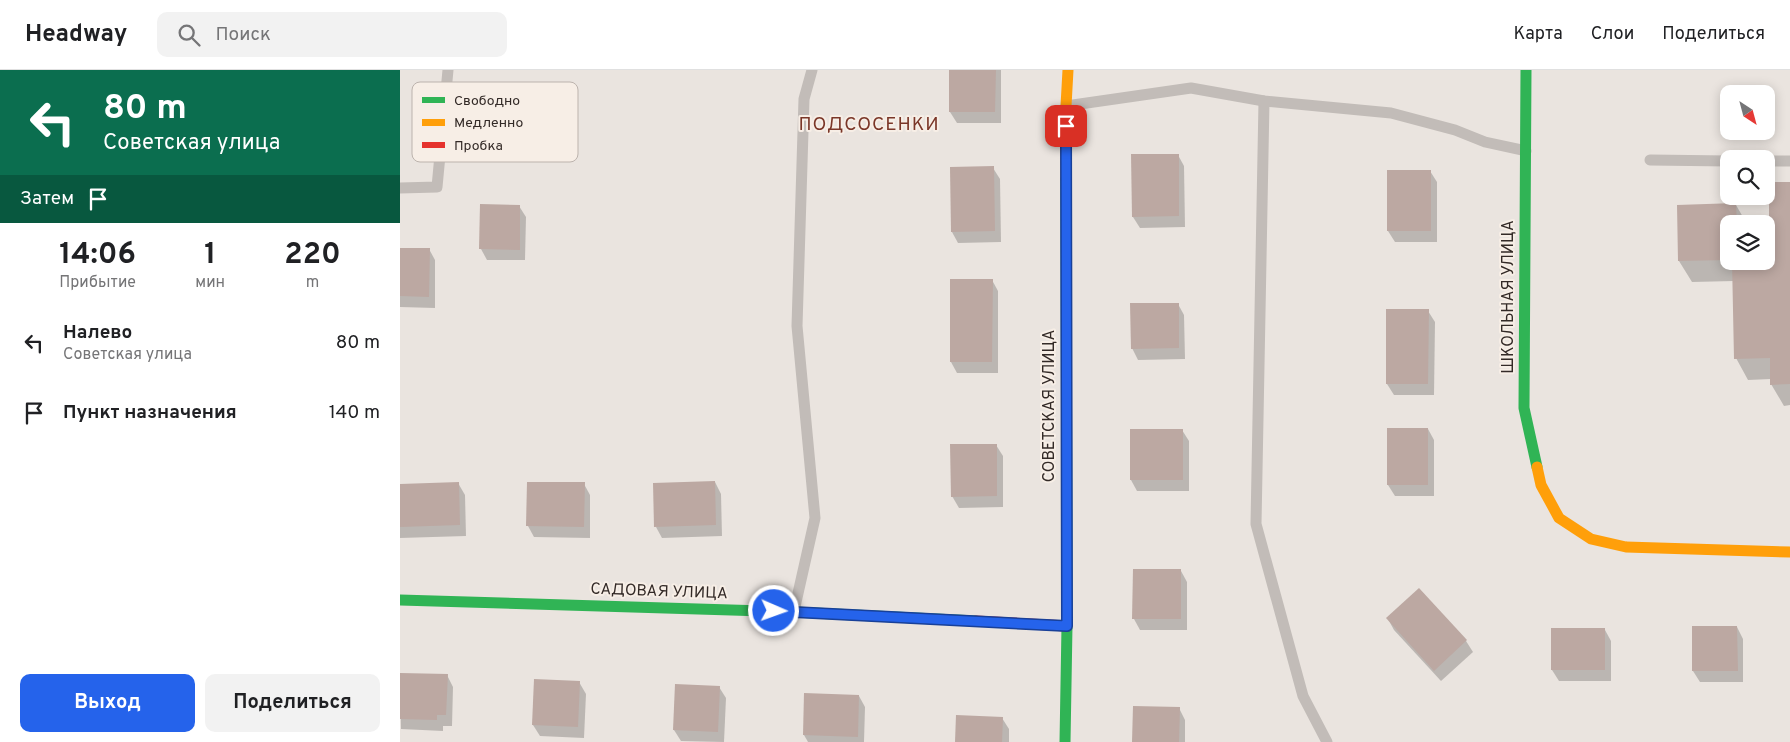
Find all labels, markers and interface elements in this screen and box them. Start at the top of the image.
search box [157,12,507,57]
text: Headway [25,20,127,50]
icon: search [175,21,203,49]
text: Поиск [215,23,271,47]
text: Карта [1513,23,1563,46]
text: Слои [1591,23,1634,46]
text: Поделиться [1662,23,1765,46]
legend [412,82,578,162]
north arrow [1720,85,1775,140]
map controls [1720,85,1775,270]
text: 80 m [103,87,187,131]
icon: left [20,90,85,155]
text: Свободно [454,93,520,110]
pin [1045,105,1087,147]
icon: arrive [1052,112,1080,140]
district label: ПОДСОСЕНКИ [798,113,940,137]
text: Медленно [454,115,523,132]
text: Советская улица [103,130,280,157]
text: Пробка [454,138,503,155]
button: search [1720,150,1775,205]
icon: arrive [84,185,112,213]
text: Затем [20,187,74,211]
button: layers [1720,215,1775,270]
street label: ШКОЛЬНАЯ УЛИЦА [1499,220,1519,374]
text: 14:06 [59,237,136,274]
text: 1 [204,237,216,274]
text: 220 [284,237,341,274]
text: Прибытие [59,273,136,293]
text: мин [195,273,225,293]
text: m [306,273,319,293]
text: Налево [63,321,132,345]
icon: left [20,329,48,357]
street label: СОВЕТСКАЯ УЛИЦА [1040,330,1060,482]
text: 80 m [336,331,380,355]
text: Советская улица [63,345,192,365]
icon: arrive [20,399,48,427]
text: Пункт назначения [63,401,237,425]
text: 140 m [329,401,380,425]
street label: САДОВАЯ УЛИЦА [590,580,728,604]
position arrow [747,584,799,636]
button: Выход [20,674,195,732]
button: Поделиться [205,674,380,732]

